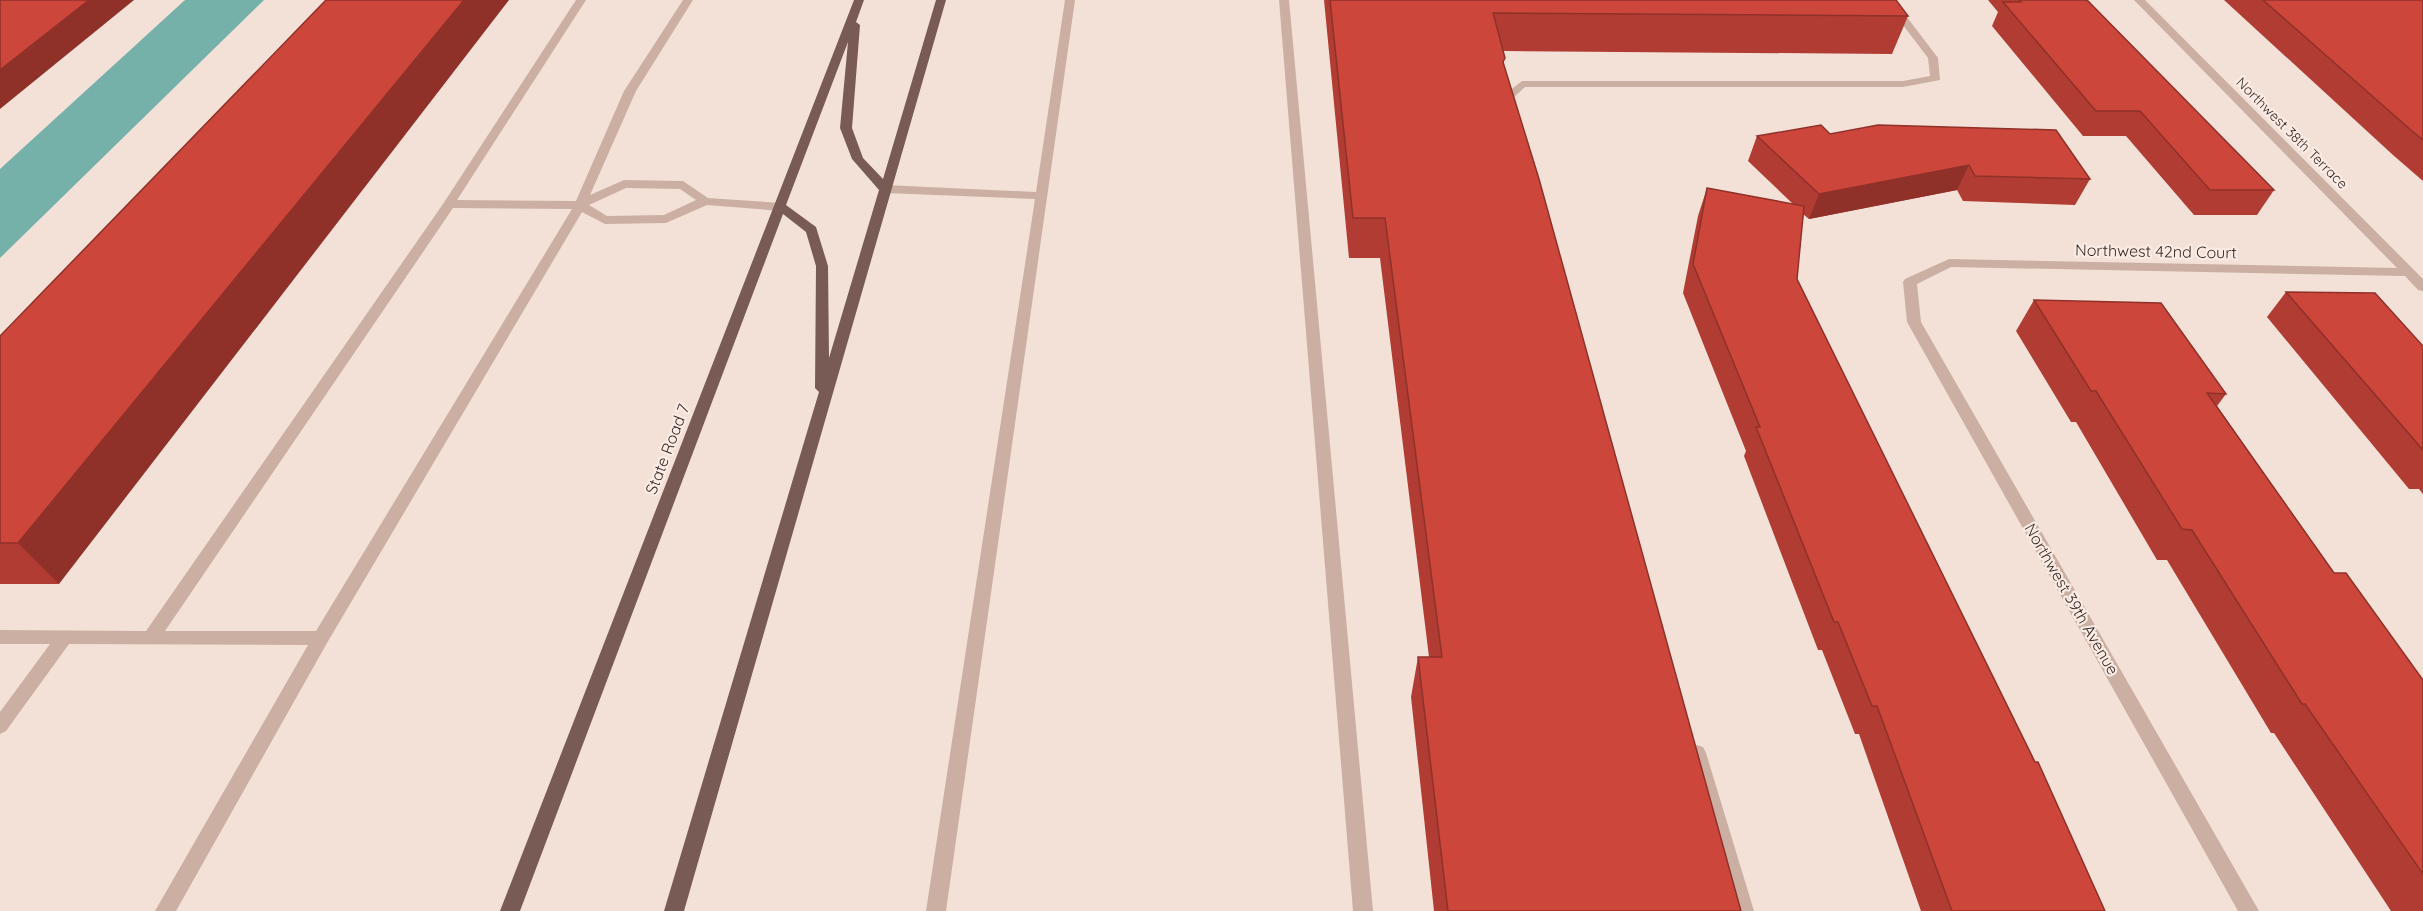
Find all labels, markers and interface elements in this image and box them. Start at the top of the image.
street label: Northwest 38th Terrace [2232,73,2352,193]
street label: Northwest 42nd Court [2075,240,2237,262]
street label: State Road 7 [641,401,693,497]
street label: Northwest 39th Avenue [2021,520,2123,678]

